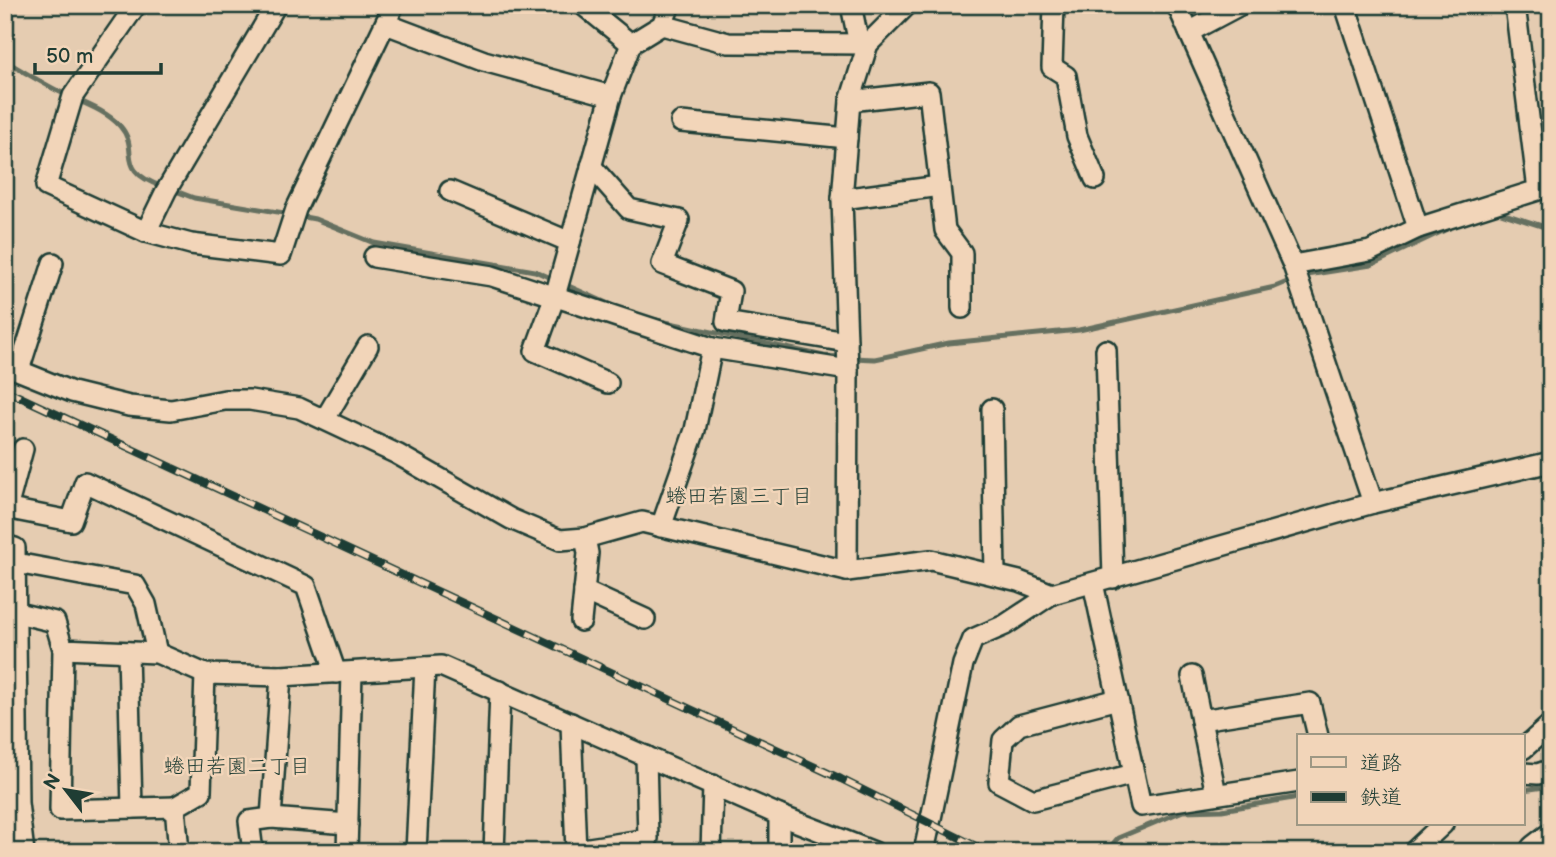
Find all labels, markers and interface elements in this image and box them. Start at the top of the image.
scale bar [35,32,161,76]
text: 50 m [46,44,93,69]
district label: 蜷田若園三丁目 [666,484,813,509]
legend [1297,734,1524,826]
text: 道路 [1360,751,1402,776]
district label: 蜷田若園二丁目 [164,754,311,779]
north arrow [32,756,102,826]
text: N [39,770,66,794]
text: 鉄道 [1360,785,1402,810]

